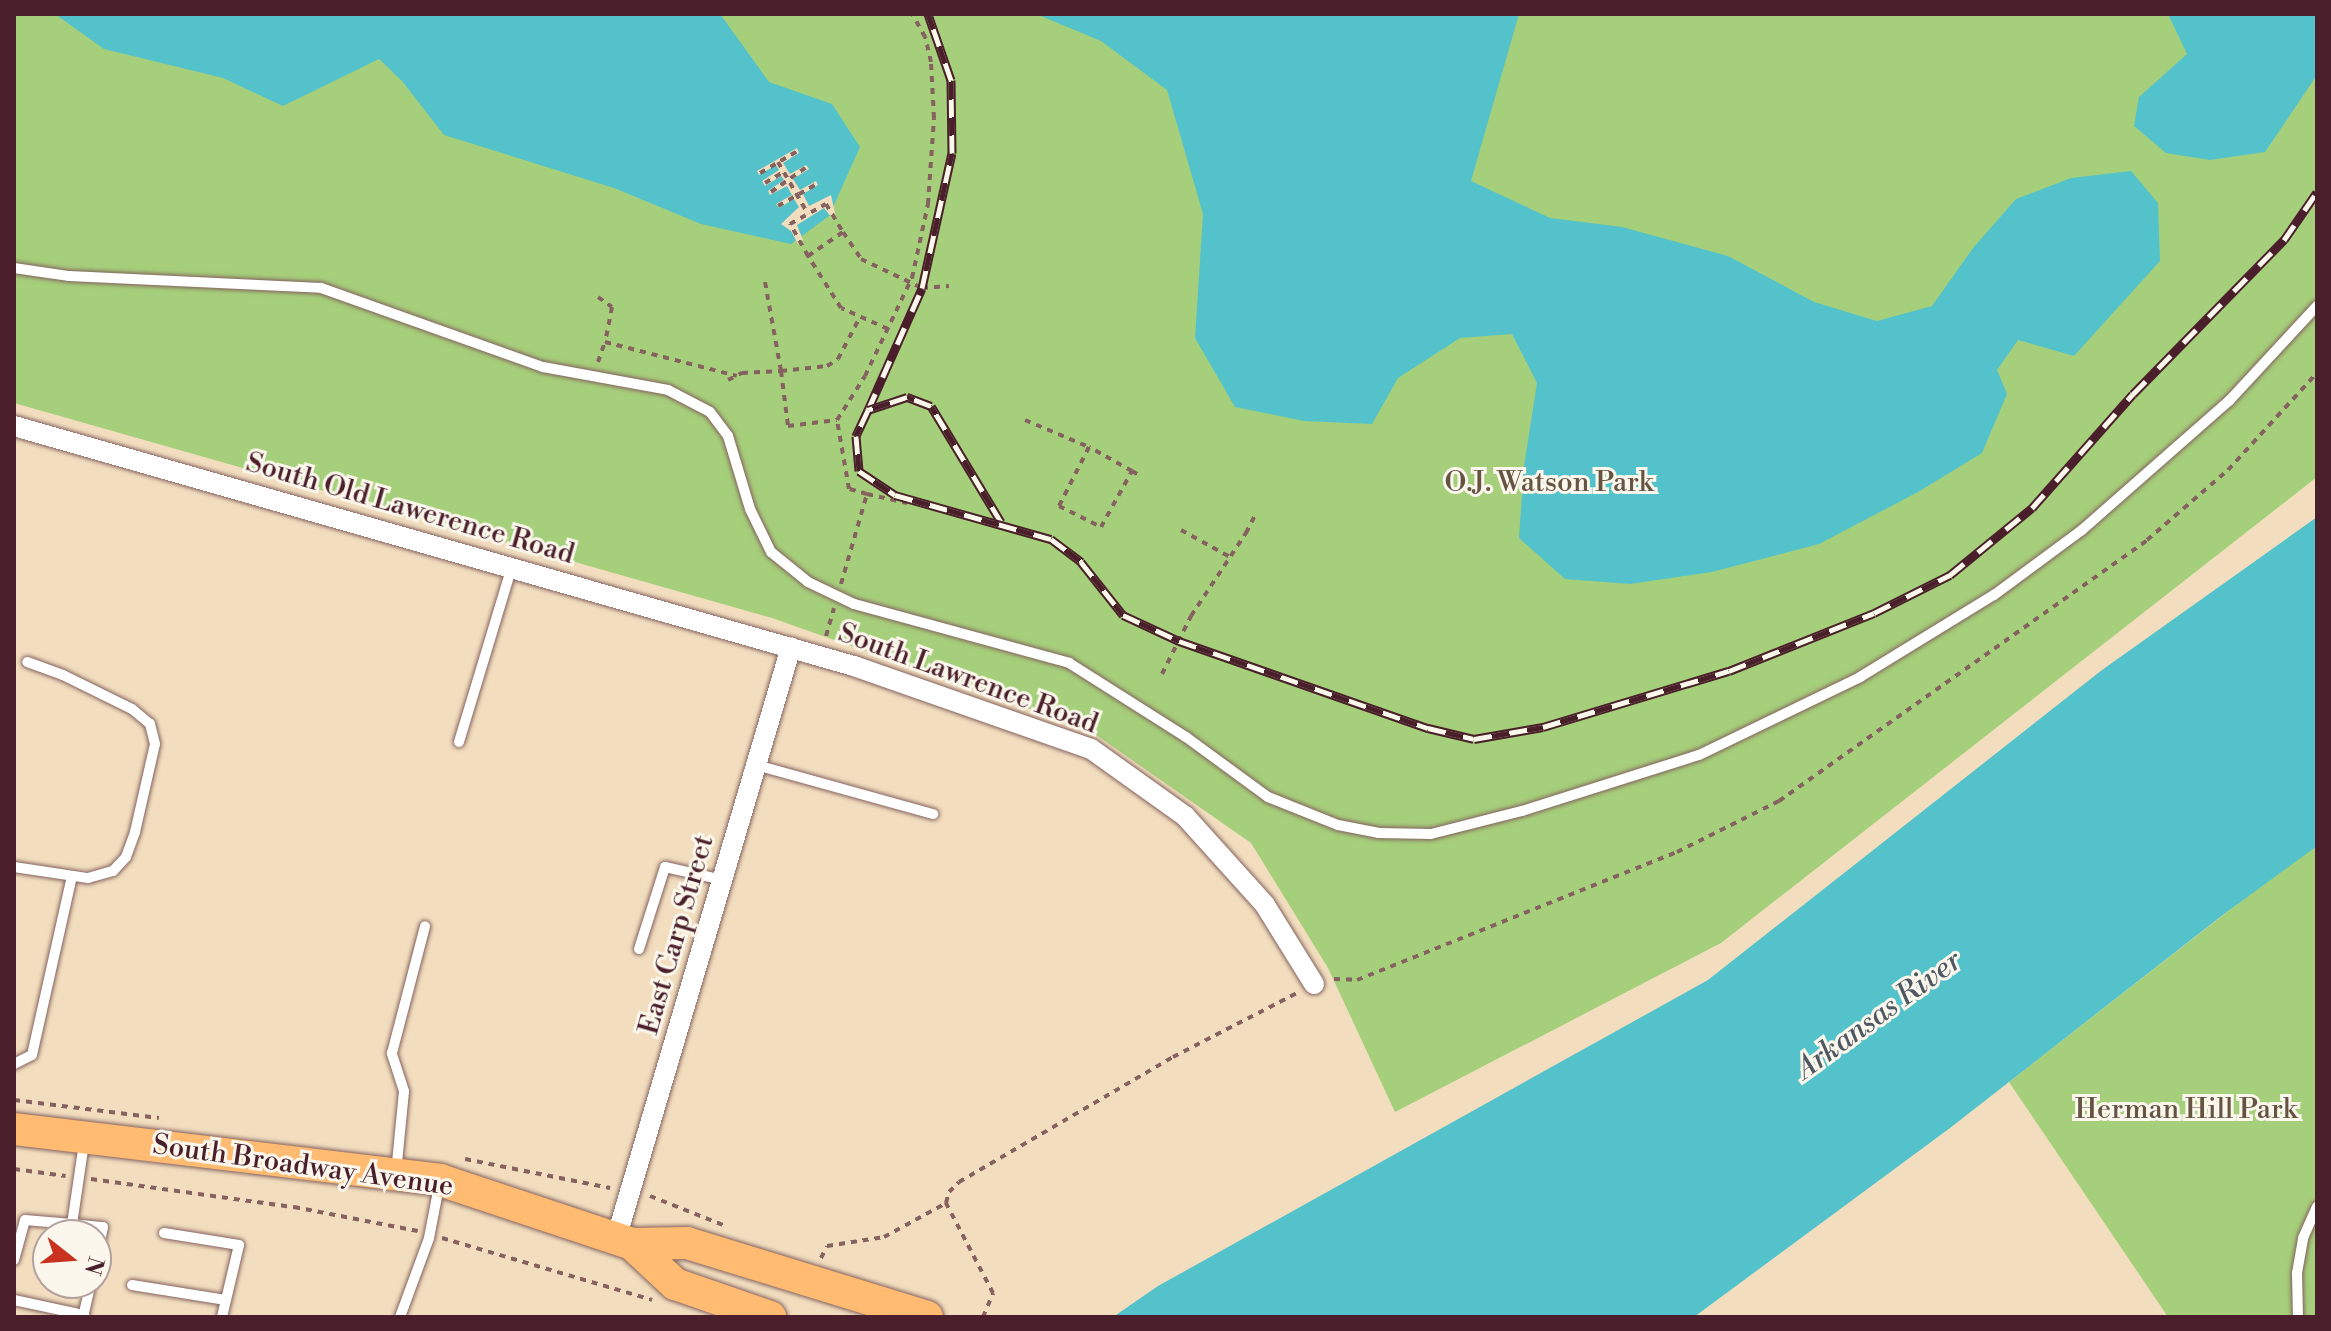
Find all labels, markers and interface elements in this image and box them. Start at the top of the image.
street label: South Old Lawerence Road [242,446,578,572]
park label: O.J. Watson Park [1445,466,1653,500]
street label: South Lawrence Road [834,616,1102,742]
street label: East Carp Street [632,831,722,1039]
water label: Arkansas River [1789,943,1969,1087]
park label: Herman Hill Park [2075,1093,2297,1127]
street label: South Broadway Avenue [151,1128,455,1204]
north arrow [32,1219,112,1299]
text: N [78,1253,109,1278]

